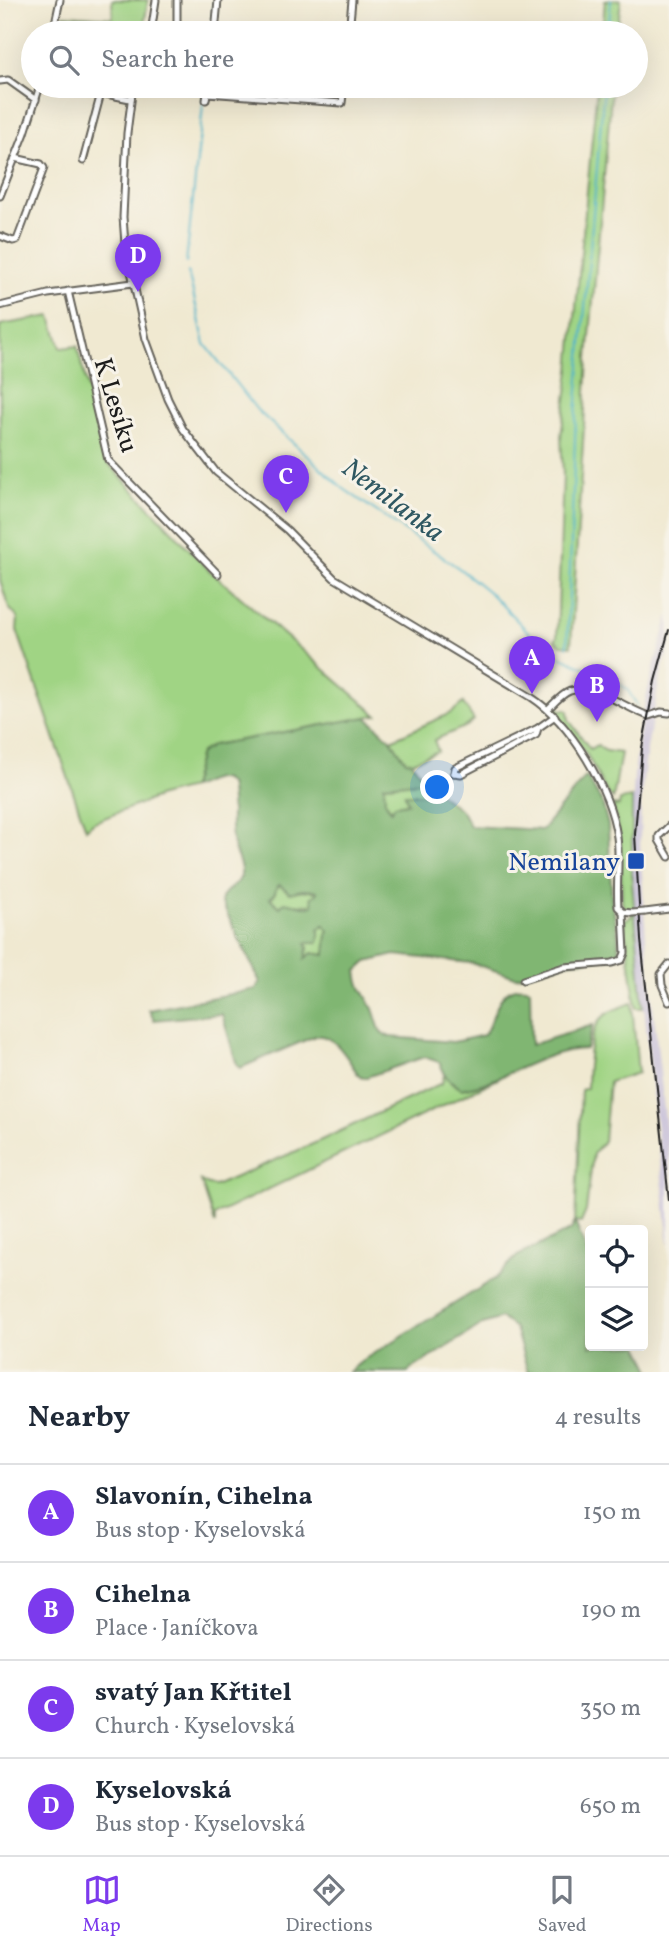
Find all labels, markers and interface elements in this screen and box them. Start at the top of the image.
search box [21,21,648,98]
icon: search [45,41,83,79]
text: Search here [101,42,234,78]
pin: D [115,234,161,292]
street label: K Lesíku [84,354,147,457]
water label: Nemilanka [333,450,452,552]
pin: C [263,455,309,513]
pin: A [509,636,555,694]
pin: B [574,664,620,722]
your location [420,770,454,804]
place label: Nemilany [508,845,620,881]
marker: Nemilany [626,851,646,871]
map controls [585,1225,648,1351]
button: locate [585,1225,648,1288]
button: layers [585,1288,648,1351]
text: Nearby [28,1397,130,1439]
text: 4 results [555,1402,641,1434]
text: Slavonín, Cihelna [95,1479,313,1515]
text: A [43,1497,59,1529]
text: 150 m [583,1497,641,1529]
text: Bus stop · Kyselovská [95,1515,306,1547]
text: Cihelna [95,1577,191,1613]
text: B [43,1595,59,1627]
text: 190 m [581,1595,641,1627]
text: Place · Janíčkova [95,1613,259,1645]
text: svatý Jan Křtitel [95,1675,291,1711]
text: C [44,1693,58,1725]
text: 350 m [580,1693,641,1725]
text: Church · Kyselovská [95,1711,296,1743]
text: Kyselovská [95,1773,232,1809]
text: D [43,1791,59,1823]
text: 650 m [580,1791,641,1823]
text: Bus stop · Kyselovská [95,1809,306,1841]
tab: Map [82,1871,121,1939]
tab: Directions [286,1871,373,1939]
tab: Saved [538,1871,586,1939]

